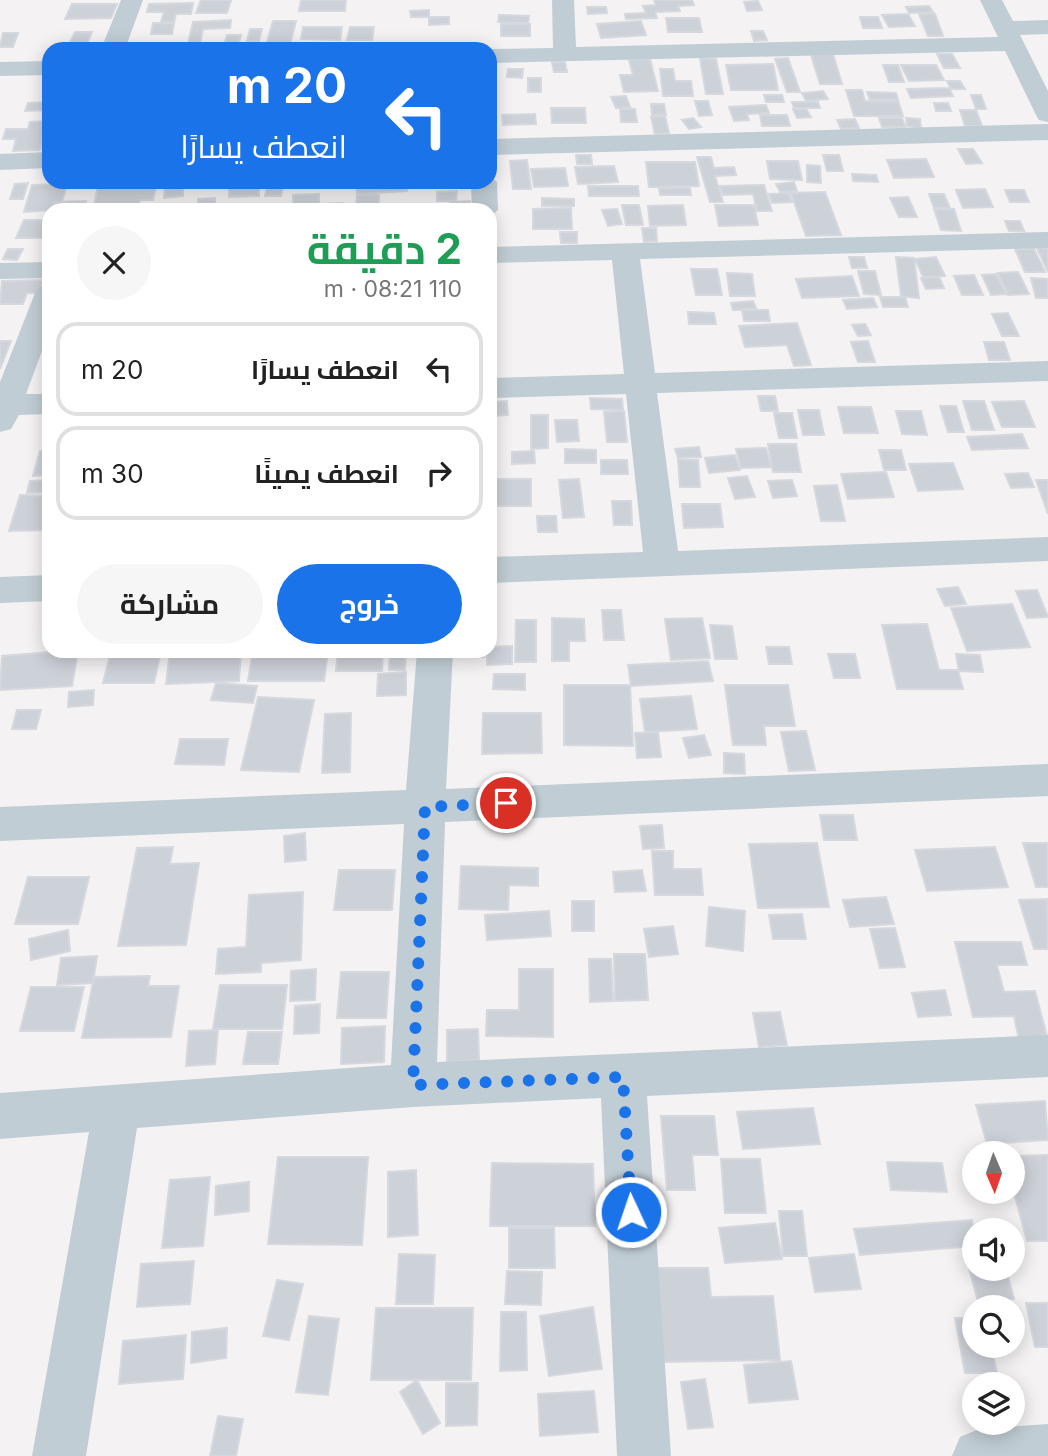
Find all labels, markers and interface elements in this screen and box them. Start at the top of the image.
text: 20 m [227,56,347,115]
icon: left [371,70,462,161]
text: انعطف يسارًا [180,127,347,166]
text: 2 دقيقة [307,223,462,274]
button: close [77,226,151,300]
text: 110 m · 08:21 [324,275,462,303]
icon: left [420,350,458,388]
text: 20 m [81,354,143,385]
text: انعطف يسارًا [251,354,399,385]
icon: right [420,454,458,492]
text: 30 m [81,458,144,489]
text: انعطف يمينًا [254,458,399,489]
button: مشاركة [77,564,263,644]
button: خروج [277,564,462,644]
pin [476,773,536,833]
icon: arrive [487,784,525,822]
north arrow [962,1141,1026,1204]
map controls [962,1141,1025,1435]
position arrow [594,1175,668,1249]
button: sound [962,1218,1025,1281]
button: search [962,1295,1025,1358]
button: layers [962,1372,1025,1435]

